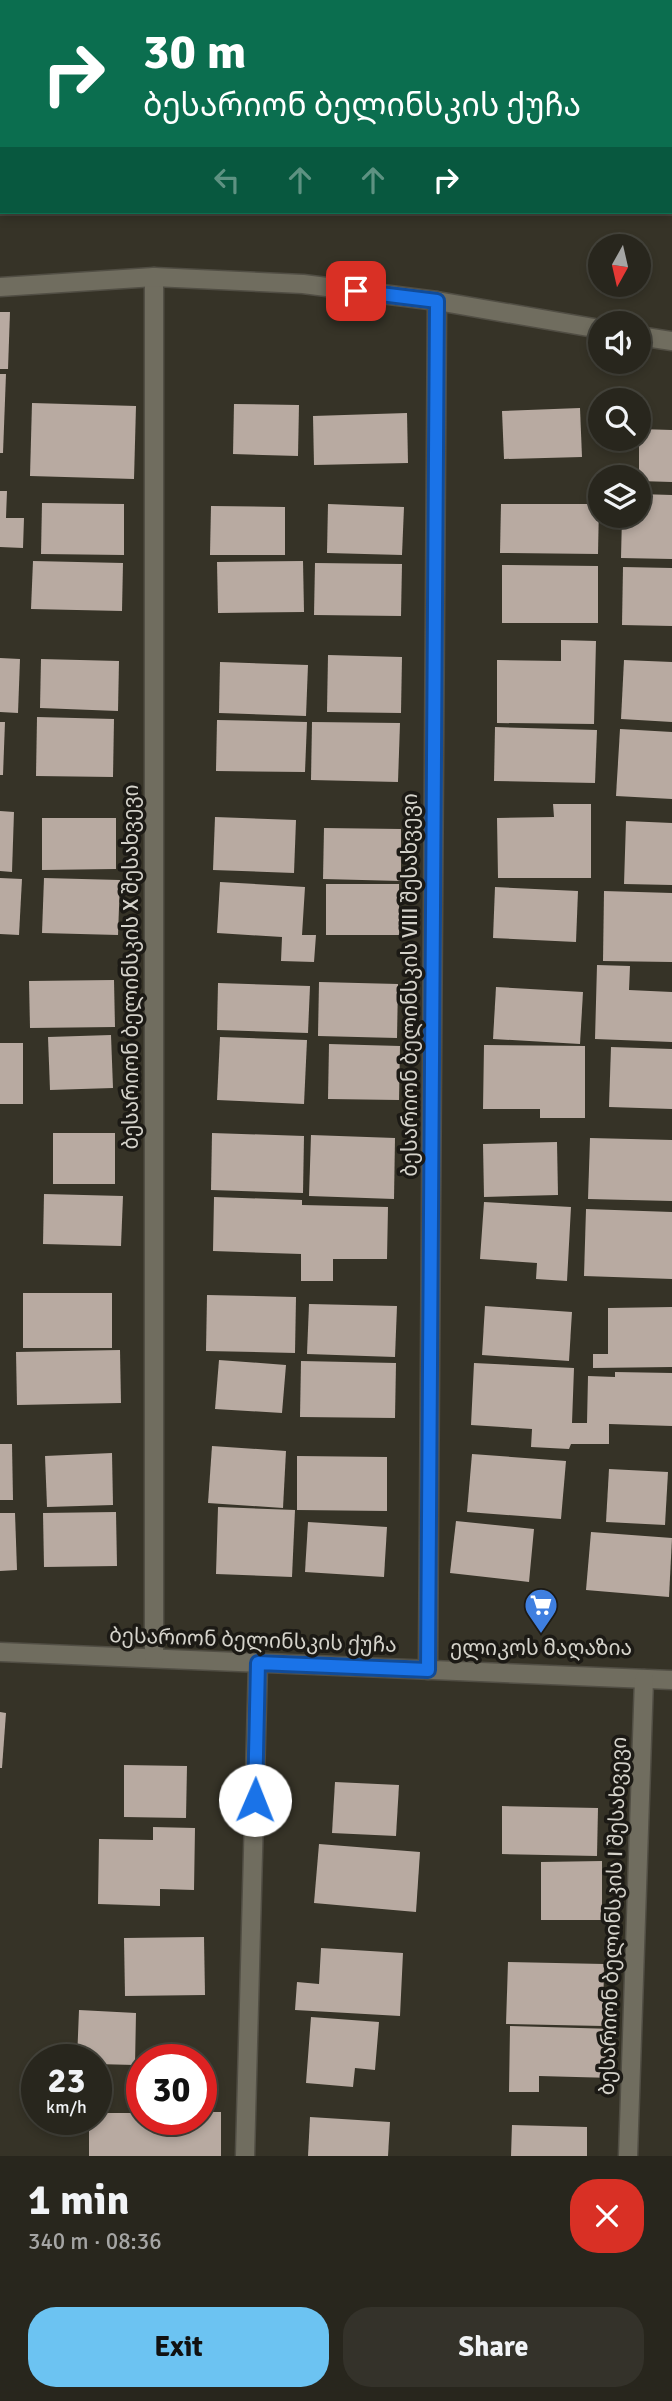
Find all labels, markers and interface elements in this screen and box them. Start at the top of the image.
text: 30 m [143,22,246,82]
icon: right [28,28,119,119]
text: ბესარიონ ბელინსკის ქუჩა [143,86,581,125]
icon: left [208,161,246,199]
icon: ahead [281,161,319,199]
icon: ahead [354,161,392,199]
icon: right [427,161,465,199]
north arrow [588,234,651,298]
map controls [588,234,651,528]
pin [326,261,386,321]
icon: arrive [337,272,375,310]
button: sound [588,311,651,374]
button: search [588,388,651,451]
button: layers [588,465,651,528]
street label: ბესარიონ ბელინსკის X შესახვევი [118,784,144,1150]
street label: ბესარიონ ბელინსკის VIII შესახვევი [397,793,423,1177]
supermarket icon: ელიკოს მაღაზია [522,1586,560,1635]
street label: ბესარიონ ბელინსკის ქუჩა [109,1622,397,1658]
place label: ელიკოს მაღაზია [450,1635,632,1661]
street label: ბესარიონ ბელინსკის I შესახვევი [594,1736,632,2096]
position arrow [218,1763,292,1837]
speed limit sign: 30 [126,2044,217,2135]
text: 23 [48,2059,85,2102]
text: km/h [46,2096,87,2118]
text: 1 min [28,2175,129,2226]
button: close [570,2179,644,2253]
text: 340 m · 08:36 [28,2227,162,2256]
button: Exit [28,2307,329,2387]
button: Share [343,2307,644,2387]

